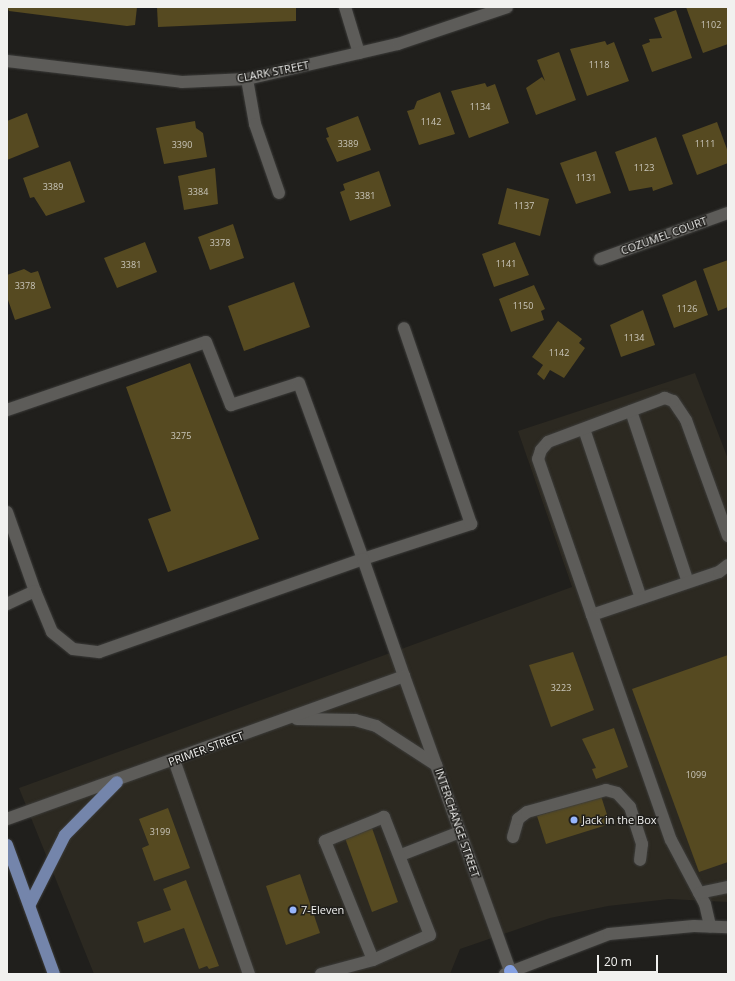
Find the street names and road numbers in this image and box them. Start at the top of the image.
street label: CLARK STREET [236,59,310,85]
street label: COZUMEL COURT [619,214,709,258]
street label: PRIMER STREET [166,729,246,769]
street label: INTERCHANGE STREET [432,767,482,879]

